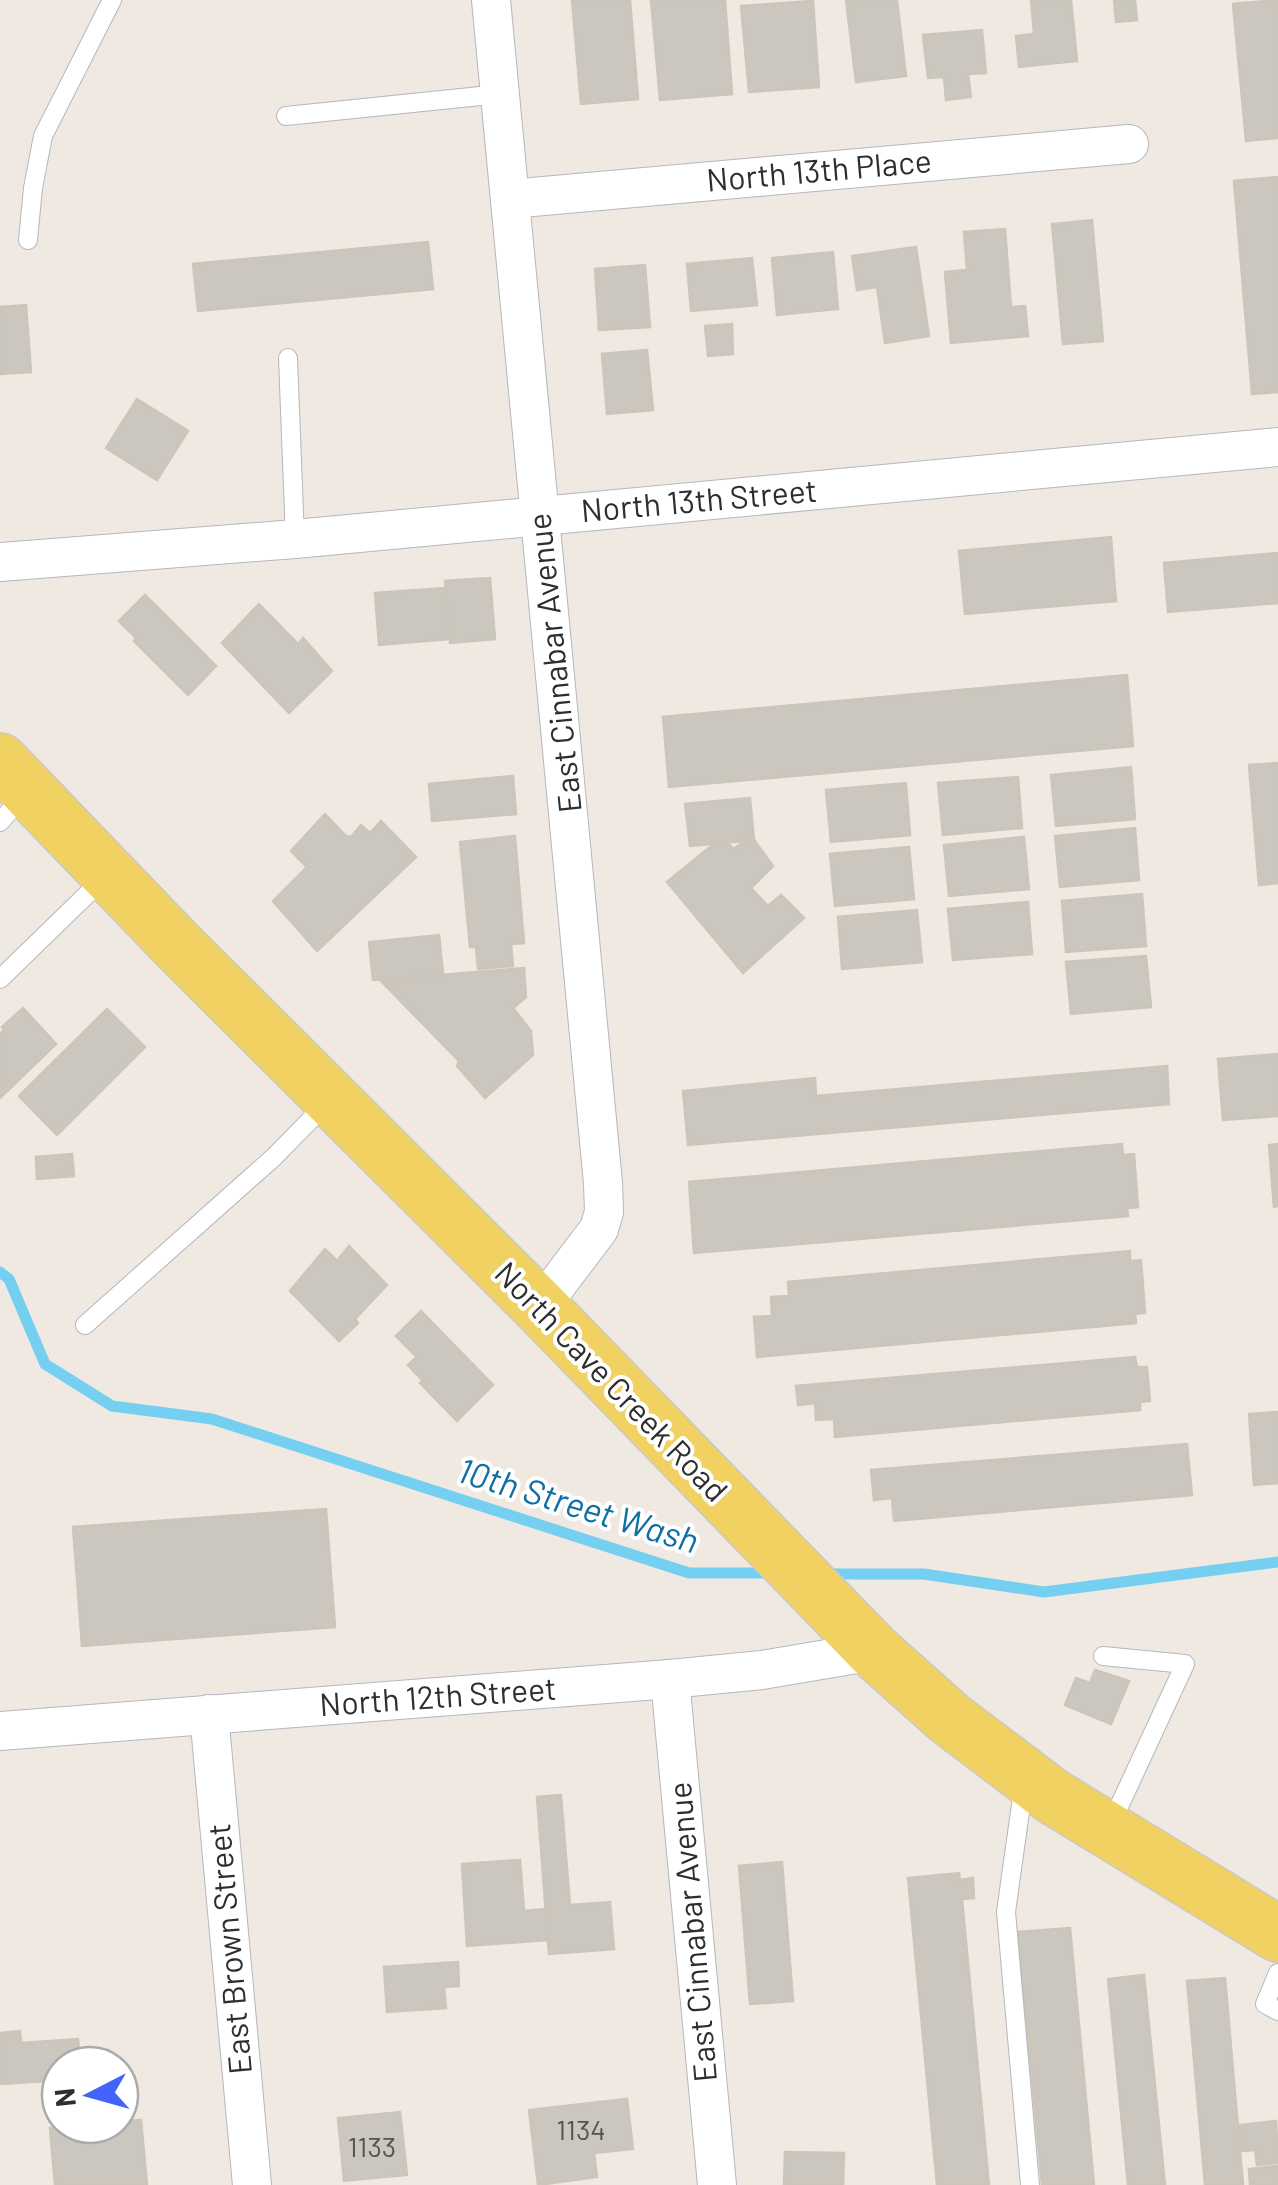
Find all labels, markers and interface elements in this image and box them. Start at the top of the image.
street label: North 13th Place [705,140,933,198]
street label: North 13th Street [579,470,818,528]
street label: East Cinnabar Avenue [518,511,588,815]
street label: North Cave Creek Road [488,1253,737,1508]
water label: 10th Street Wash [453,1448,704,1561]
street label: North 12th Street [318,1668,558,1722]
street label: East Cinnabar Avenue [659,1781,723,2084]
street label: East Brown Street [198,1822,258,2076]
north arrow [40,2045,140,2145]
text: N [46,2087,82,2109]
house number: 1134 [556,2112,606,2146]
house number: 1133 [348,2129,396,2163]

